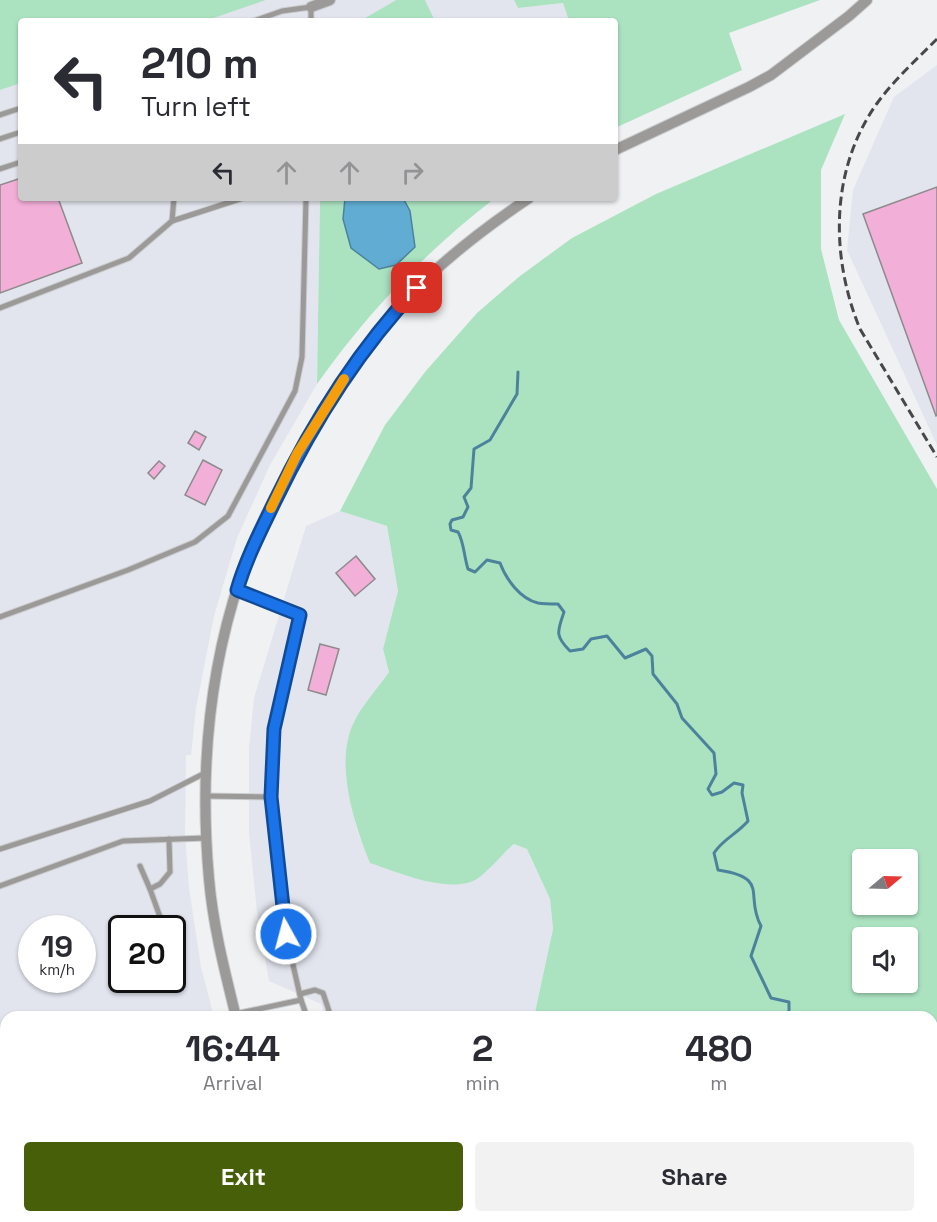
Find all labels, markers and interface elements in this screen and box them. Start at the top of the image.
text: 210 m [141,37,259,90]
icon: left [42,42,120,120]
text: Turn left [141,89,251,124]
icon: left [207,156,240,189]
icon: ahead [270,156,303,189]
icon: ahead [333,156,366,189]
icon: right [396,156,429,189]
pin [391,262,442,313]
icon: arrive [400,271,433,304]
north arrow [852,849,918,915]
map controls [852,849,918,993]
position arrow [254,902,318,966]
speed limit sign: 20 [108,915,186,993]
text: 19 [41,927,73,966]
button: sound [852,927,918,993]
text: km/h [39,960,75,979]
text: 16:44 [185,1026,280,1072]
text: 2 [472,1026,493,1072]
text: 480 [685,1026,753,1072]
text: Arrival [203,1070,262,1096]
text: min [465,1070,500,1096]
text: m [710,1070,728,1096]
button: Exit [24,1142,463,1211]
button: Share [475,1142,914,1211]

